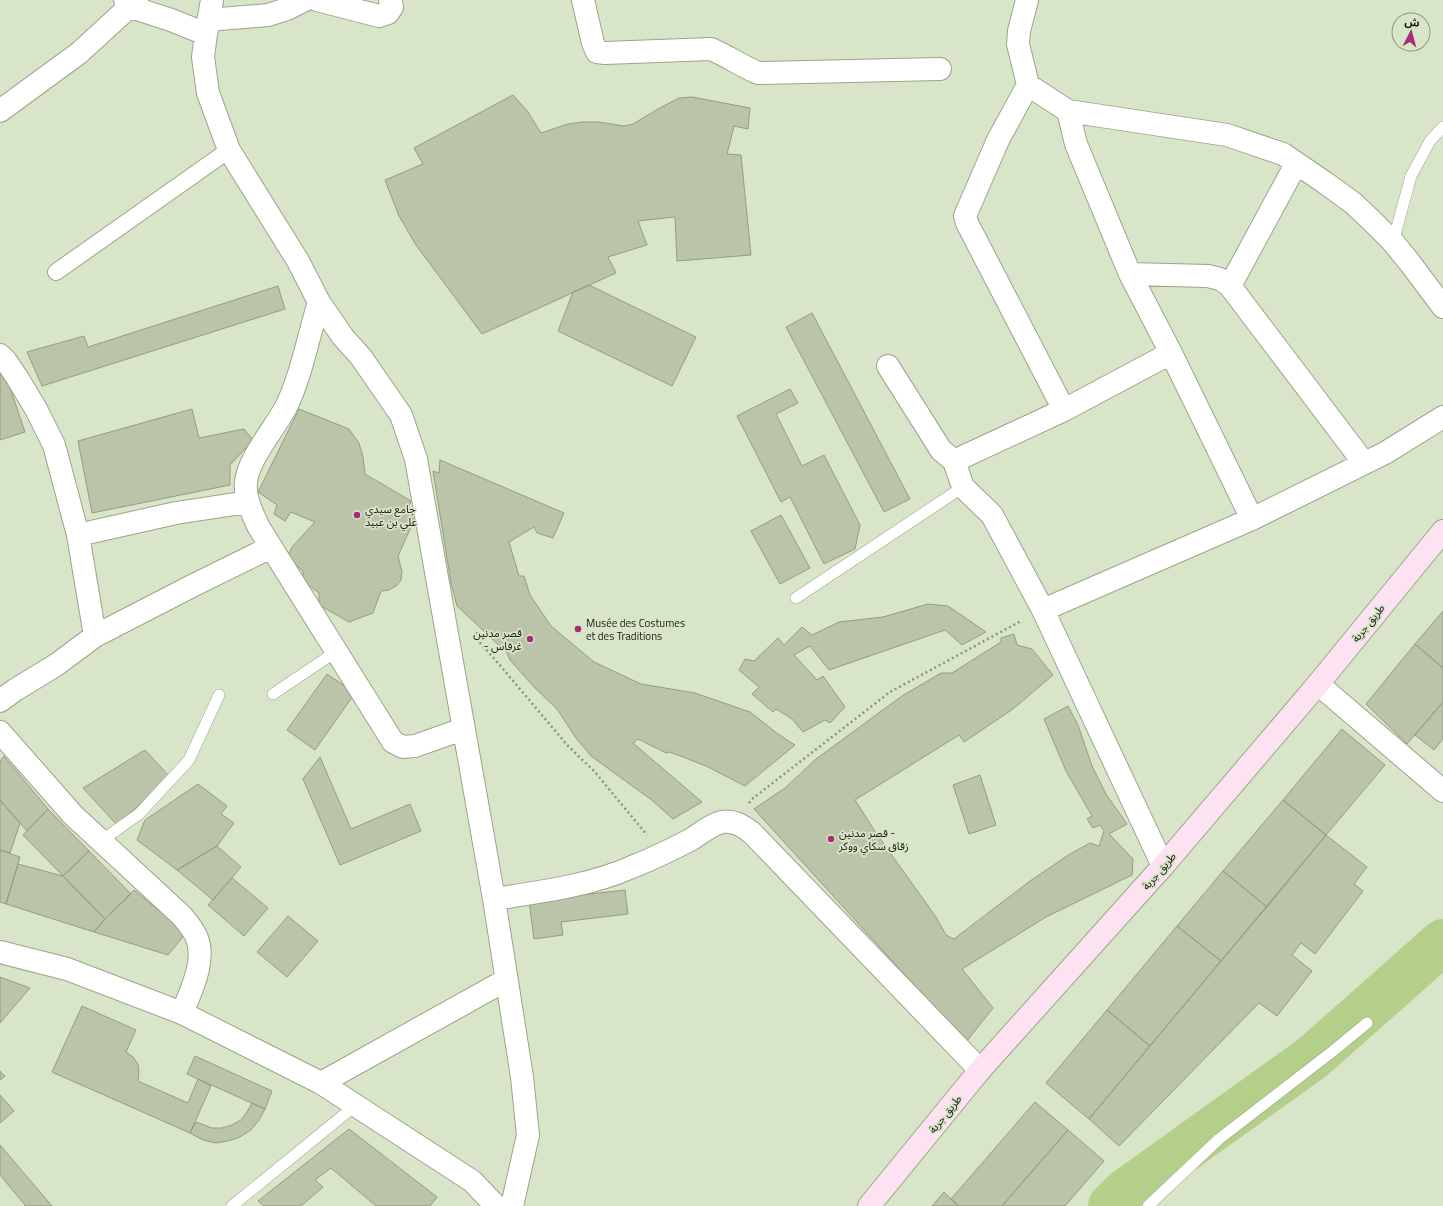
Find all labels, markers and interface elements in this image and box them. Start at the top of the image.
north arrow [1391,12,1431,52]
text: ش [1404,13,1420,31]
place label: جامع سيدي علي بن عبيد [365,501,417,532]
marker: جامع سيدي علي بن عبيد [352,510,362,520]
street label: طريق جربة [1348,601,1388,645]
place label: Musée des Costumes et des Traditions [586,615,685,644]
marker: Musée des Costumes et des Traditions [573,624,583,634]
place label: قصر مدنين - غرفاس [473,625,522,654]
marker: قصر مدنين - غرفاس [525,634,535,644]
place label: قصر مدنين - زقاق سكاي ووكر [838,825,909,856]
marker: قصر مدنين - زقاق سكاي ووكر [826,834,836,844]
street label: طريق جربة [1138,849,1180,893]
street label: طريق جربة [925,1092,965,1136]

